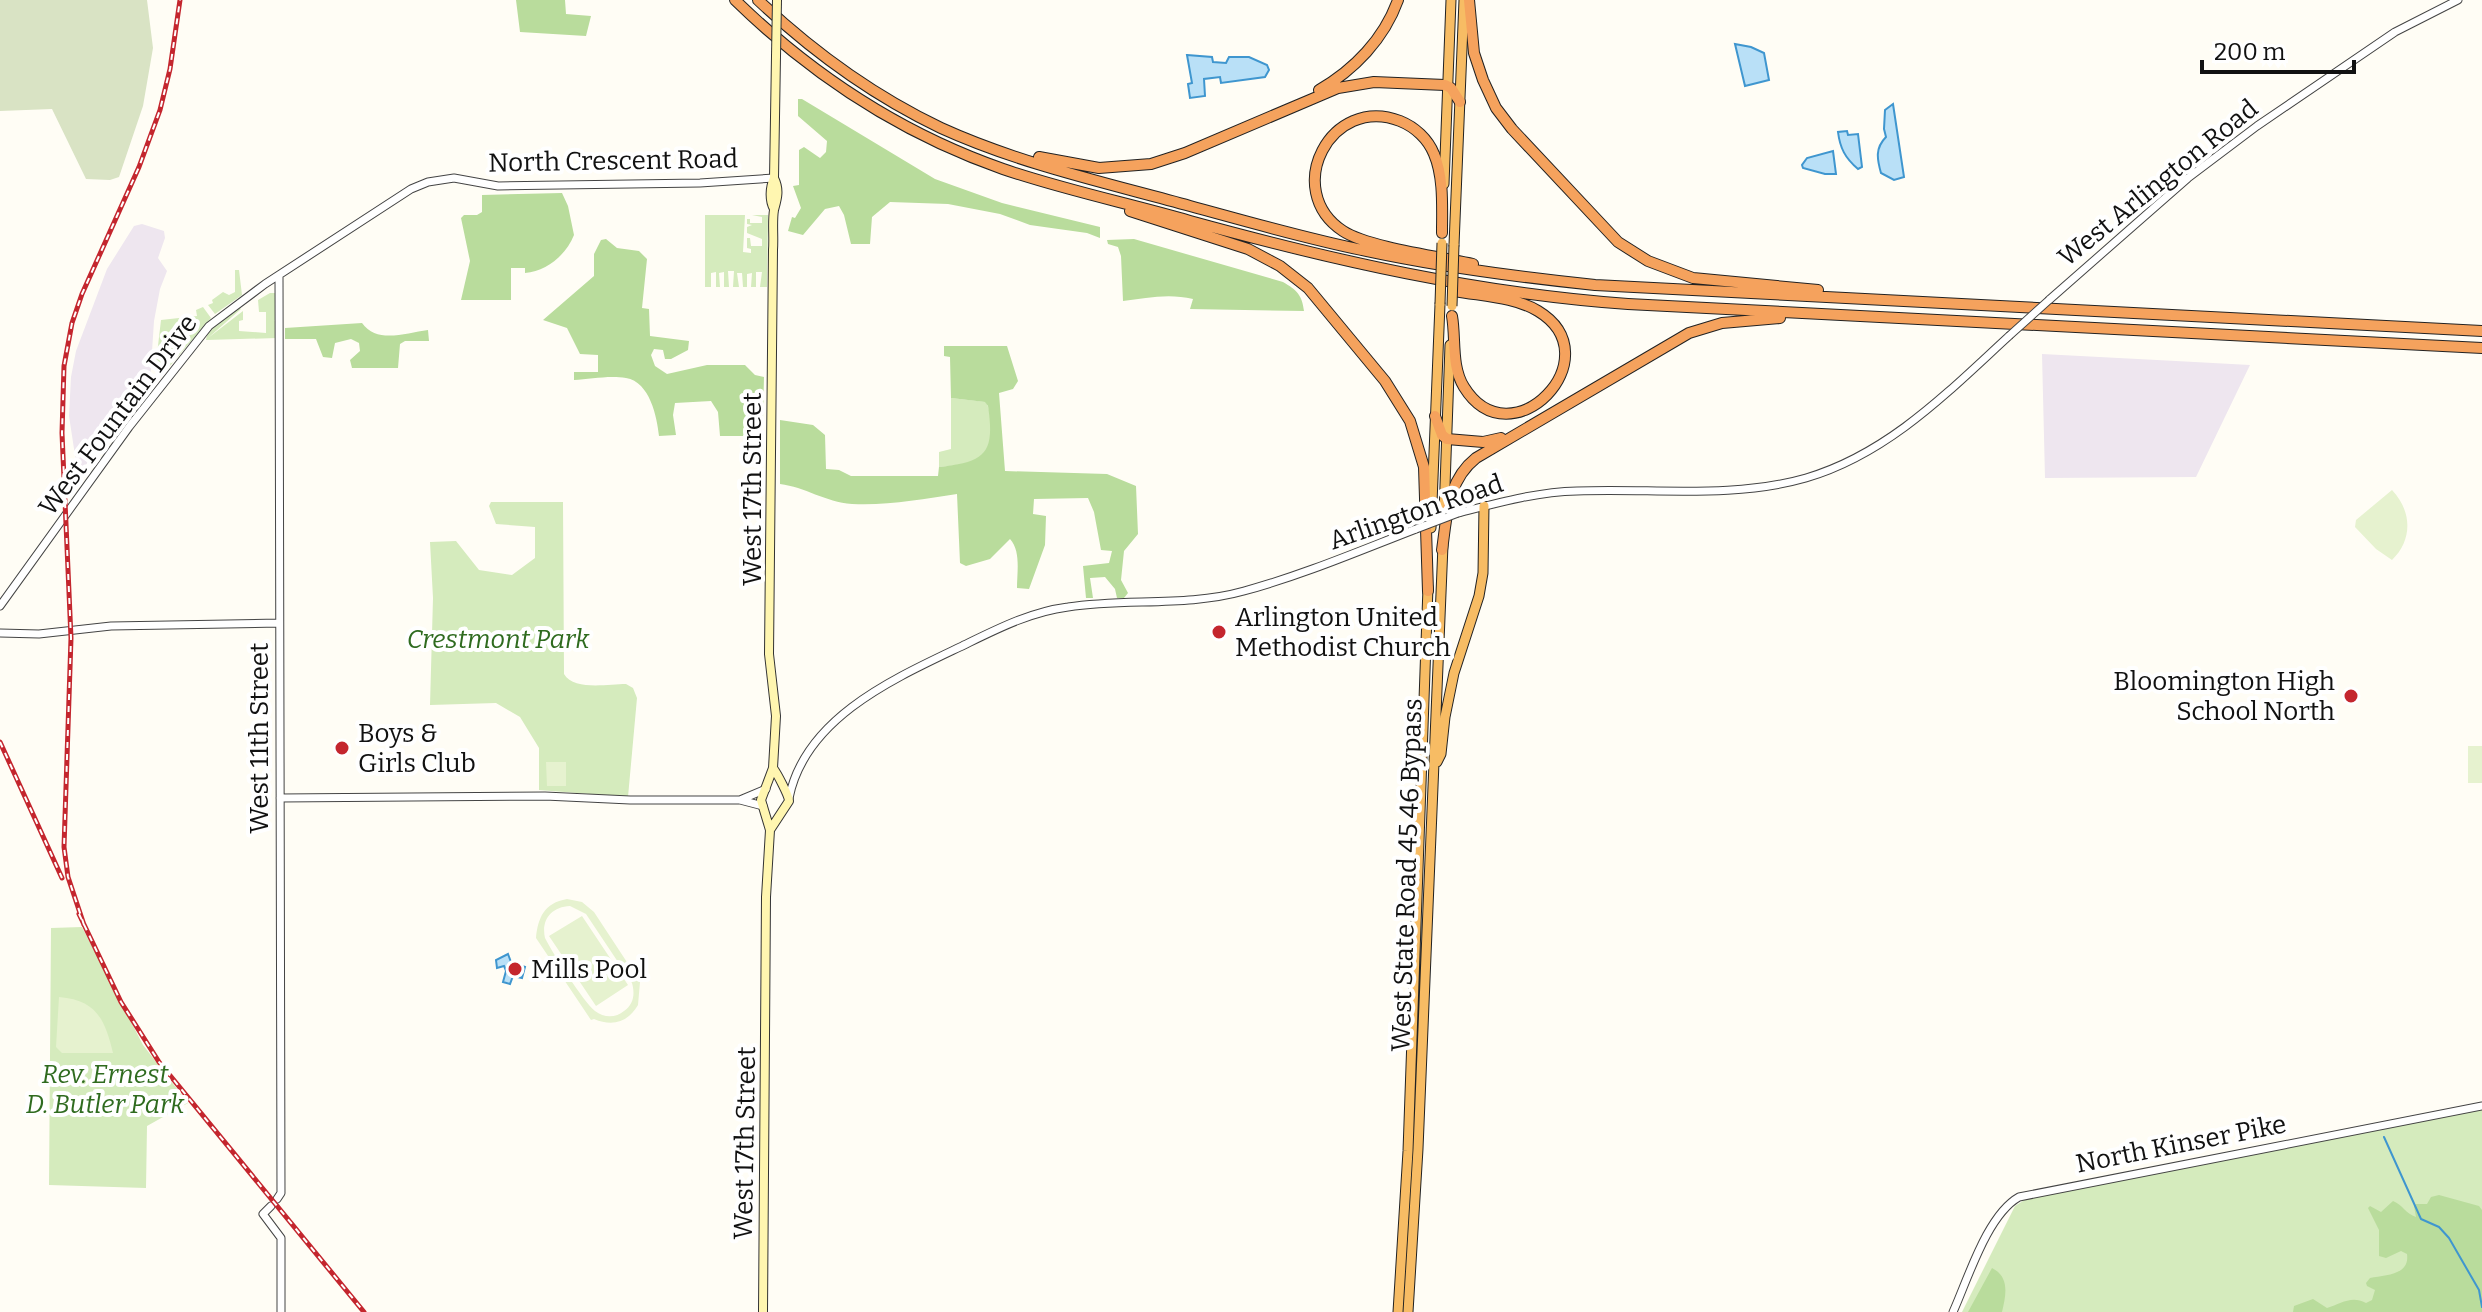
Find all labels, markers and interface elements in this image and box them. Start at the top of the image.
scale bar [2202,24,2354,74]
text: 200 m [2214,38,2286,66]
street label: West Arlington Road [2052,93,2264,273]
street label: North Crescent Road [488,143,738,179]
street label: West Fountain Drive [32,308,204,522]
street label: West 17th Street [737,392,768,586]
street label: Arlington Road [1325,468,1507,556]
place label: Arlington United Methodist Church [1235,602,1451,663]
marker: Arlington United Methodist Church [1210,623,1228,641]
park label: Crestmont Park [407,624,590,655]
street label: West 11th Street [244,642,275,834]
place label: Bloomington High School North [2113,666,2335,727]
marker: Bloomington High School North [2342,687,2360,705]
street label: West State Road 45 46 Bypass [1385,698,1429,1052]
place label: Boys & Girls Club [358,718,476,779]
marker: Boys & Girls Club [333,739,351,757]
place label: Mills Pool [531,954,647,985]
marker: Mills Pool [506,960,524,978]
street label: West 17th Street [728,1046,762,1240]
park label: Rev. Ernest D. Butler Park [26,1059,185,1120]
street label: North Kinser Pike [2073,1108,2289,1180]

